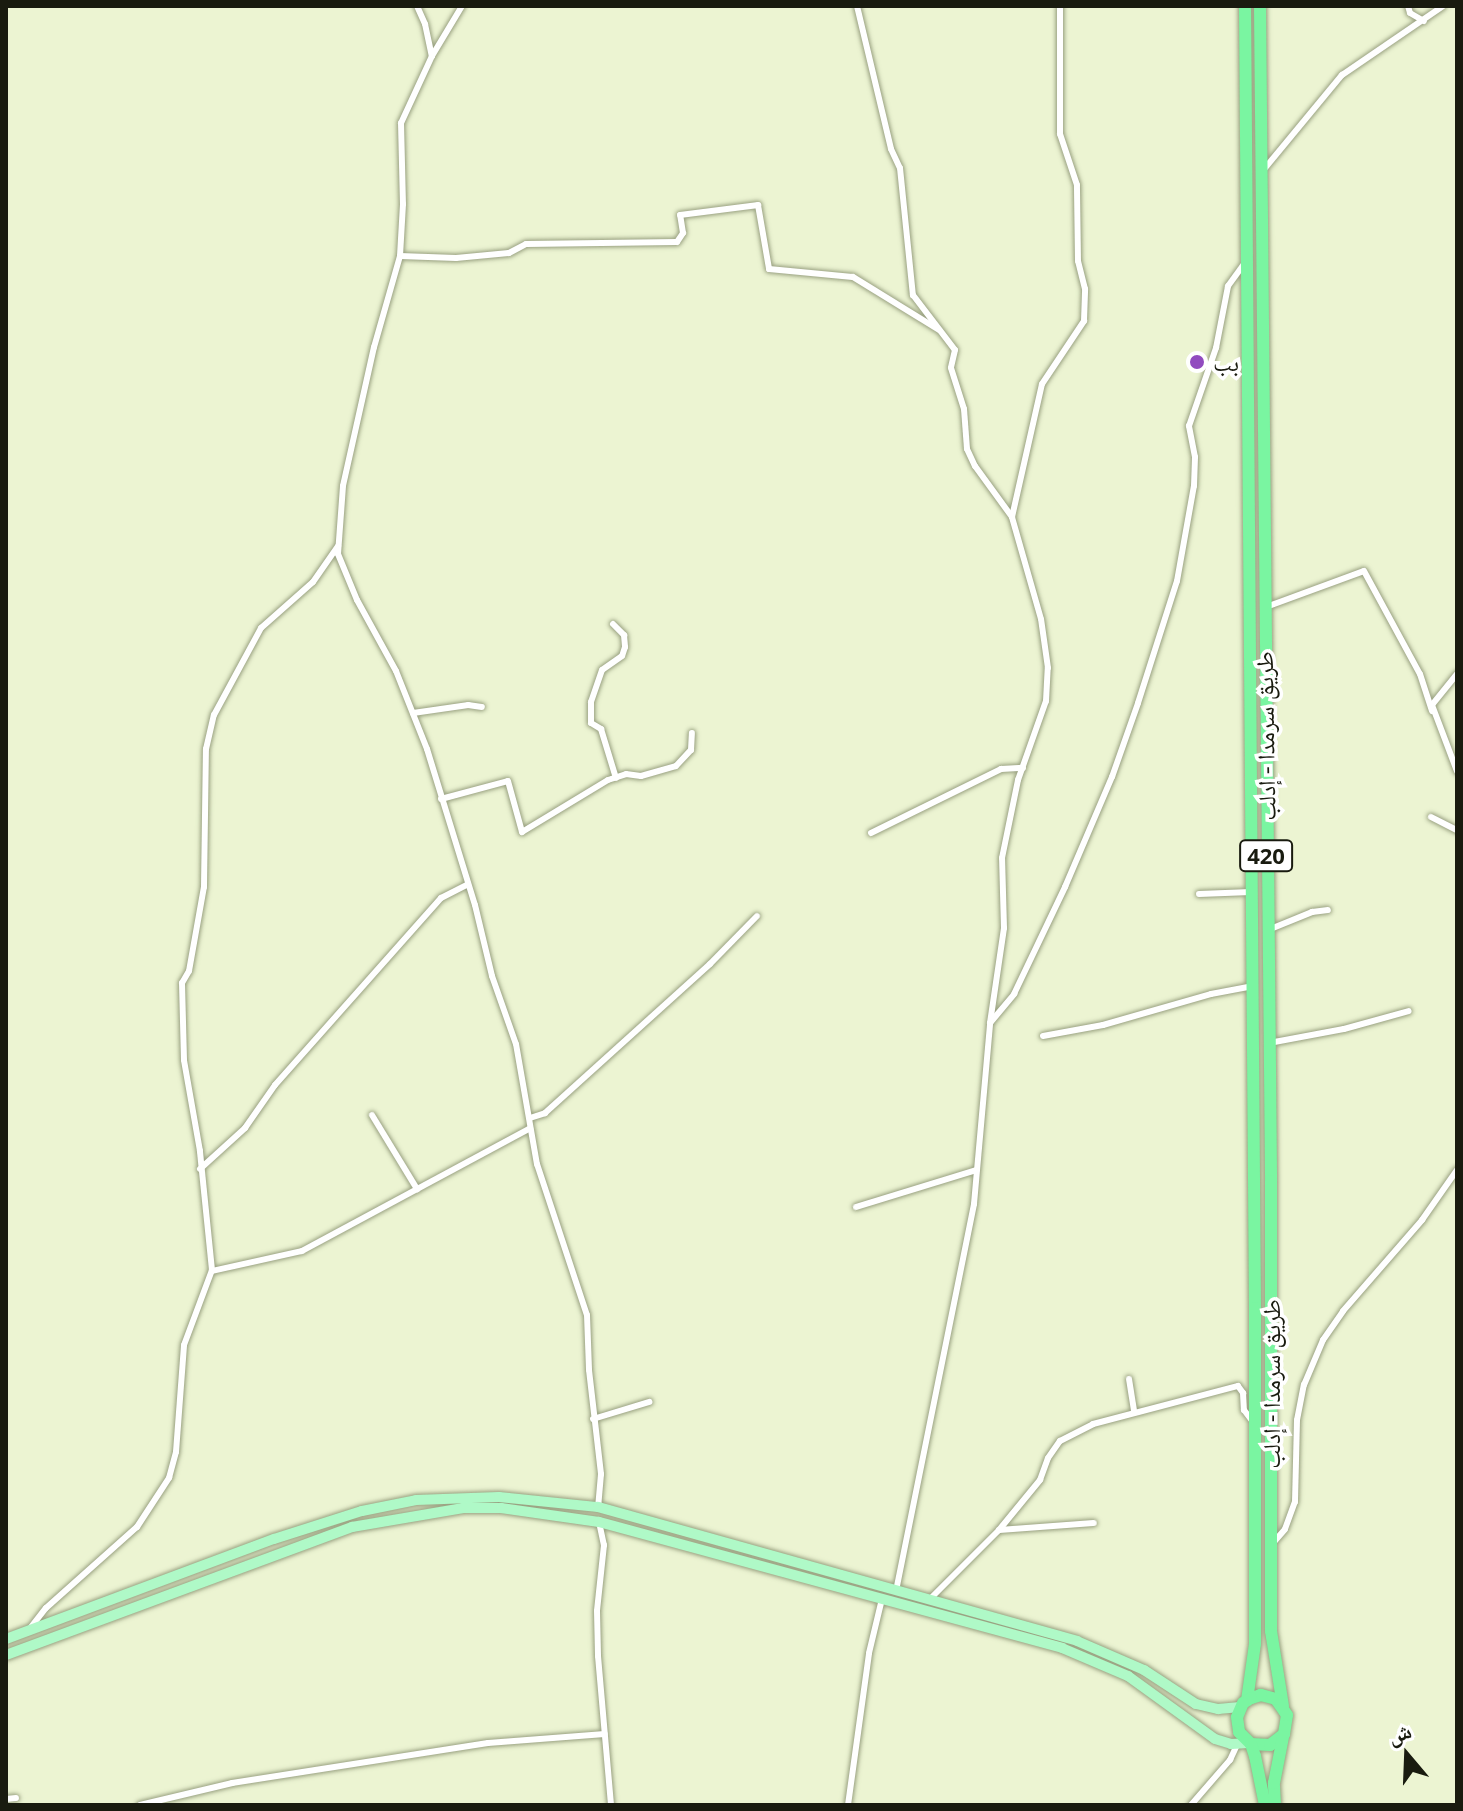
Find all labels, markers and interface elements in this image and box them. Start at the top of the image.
place label: بب [1213,348,1239,376]
marker: بب [1188,353,1206,371]
street label: طريق سرمدا - إدلب [1249,651,1281,821]
road number: 420 [1238,838,1294,874]
street label: طريق سرمدا - إدلب [1257,1299,1285,1469]
text: ش [1383,1714,1415,1750]
north arrow [1367,1715,1447,1795]

